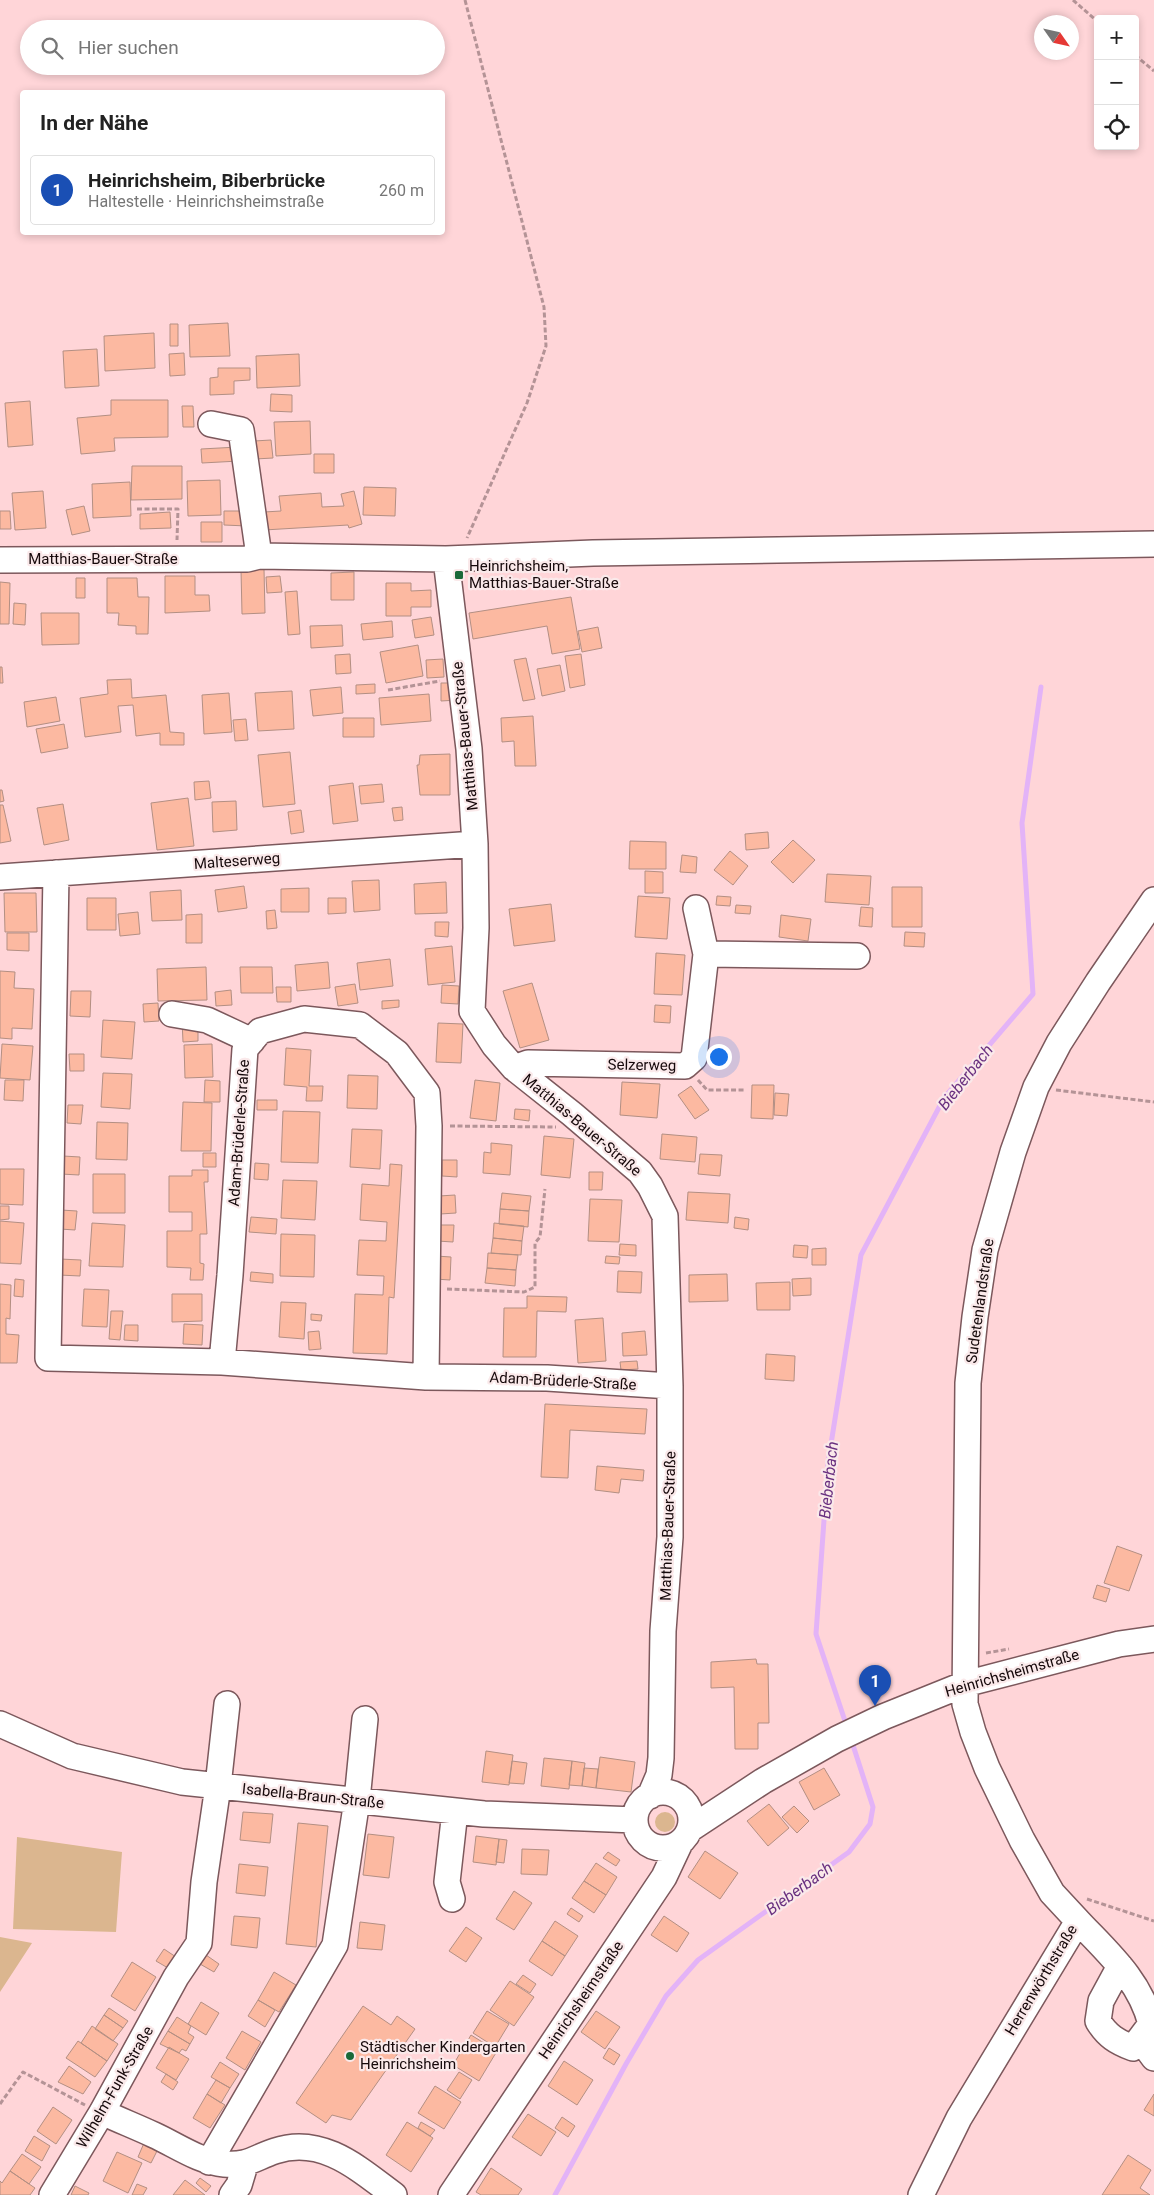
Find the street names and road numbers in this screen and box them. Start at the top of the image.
street label: Matthias-Bauer-Straße [28,550,178,568]
street label: Matthias-Bauer-Straße [448,661,482,811]
street label: Malteserweg [193,849,281,873]
street label: Selzerweg [608,1055,676,1075]
street label: Adam-Brüderle-Straße [225,1059,253,1207]
street label: Matthias-Bauer-Straße [519,1070,645,1180]
street label: Sudetenlandstraße [962,1237,998,1365]
street label: Adam-Brüderle-Straße [489,1368,637,1394]
street label: Matthias-Bauer-Straße [656,1451,680,1601]
street label: Heinrichsheimstraße [943,1645,1081,1701]
street label: Isabella-Braun-Straße [241,1780,385,1812]
street label: Herrenwörthstraße [1001,1921,1081,2039]
street label: Heinrichsheimstraße [535,1937,627,2063]
street label: Wilhelm-Funk-Straße [73,2023,157,2151]

